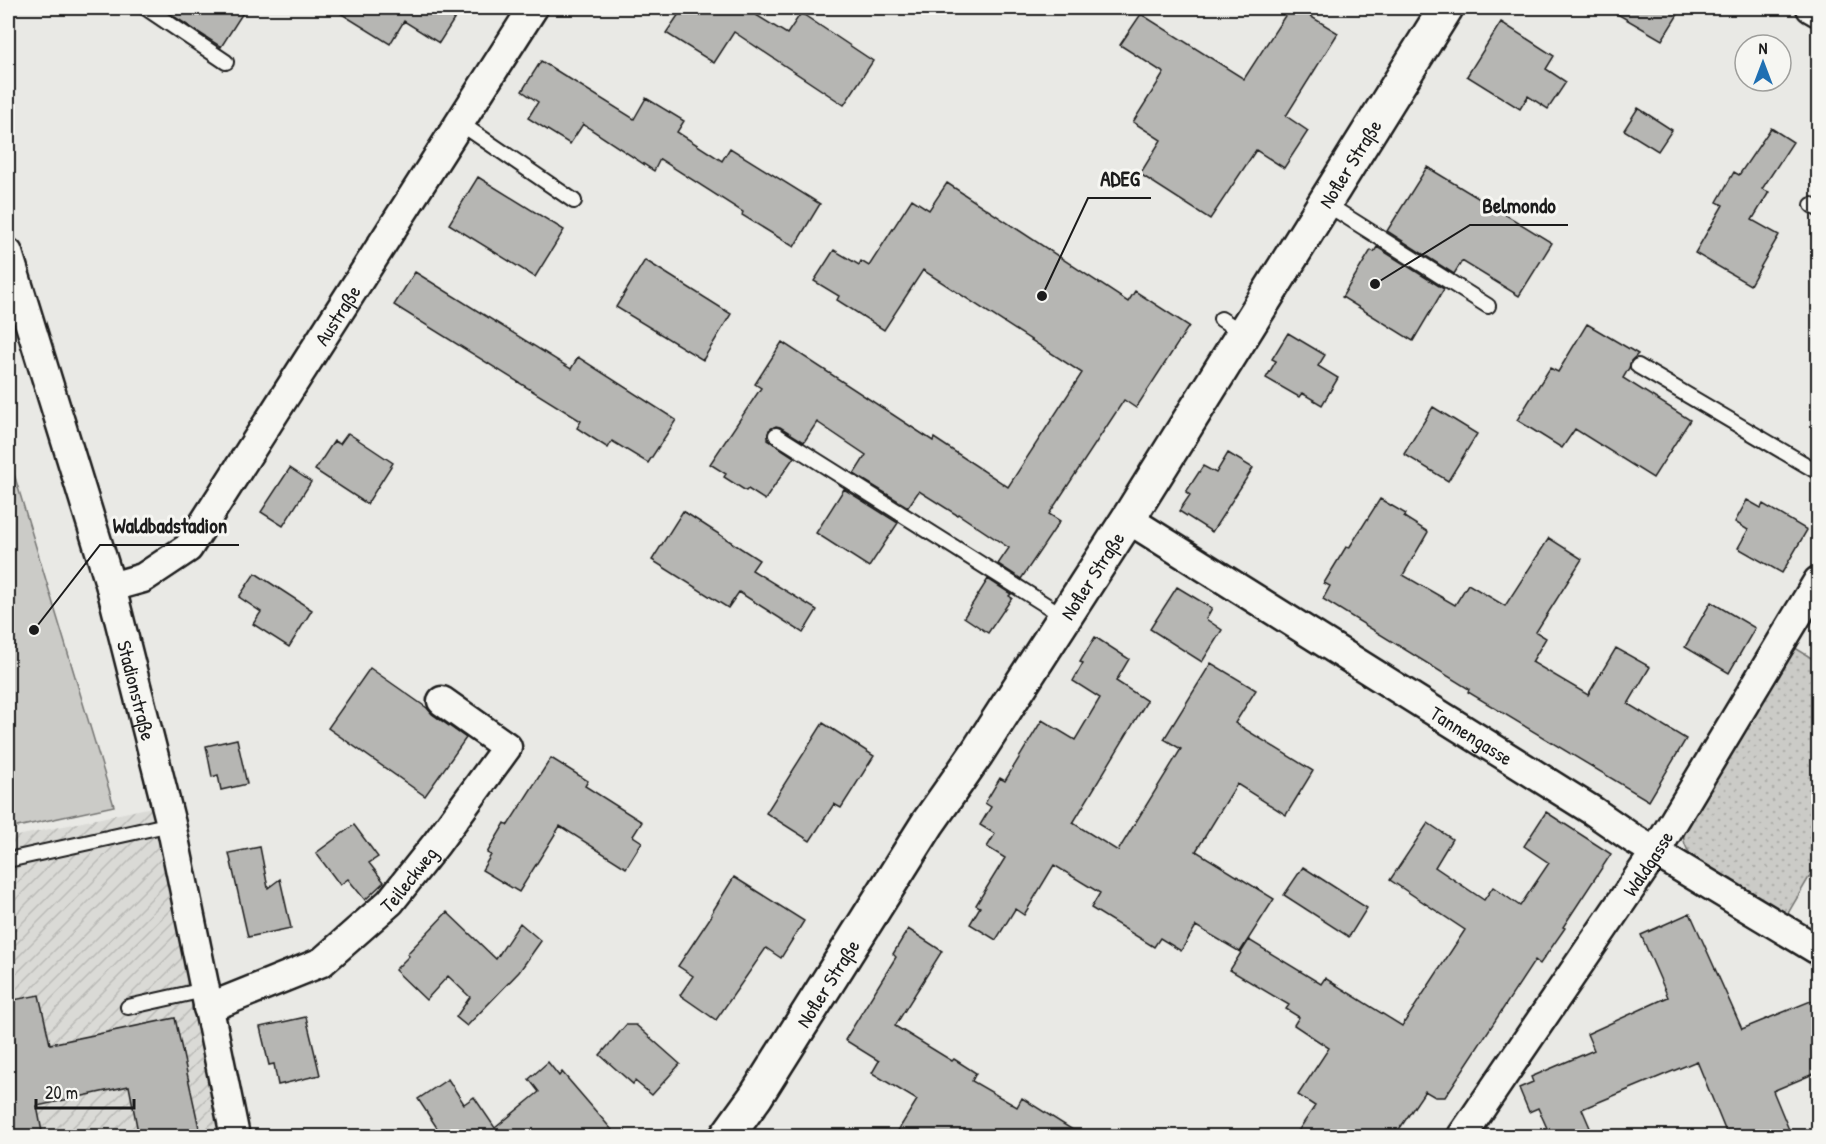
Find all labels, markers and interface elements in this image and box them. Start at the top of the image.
north arrow [1733,33,1793,93]
text: N [1759,37,1768,59]
street label: Nofler Straße [1312,114,1387,213]
callout: ADEG [1088,159,1151,198]
text: ADEG [1100,164,1141,193]
callout: Belmondo [1470,186,1568,225]
text: Belmondo [1482,191,1556,220]
street label: Austraße [308,280,366,350]
callout: Waldbadstadion [100,506,239,545]
text: Waldbadstadion [113,511,227,540]
street label: Nofler Straße [1053,526,1130,624]
street label: Stadionstraße [112,637,163,743]
street label: Tannengasse [1426,699,1518,771]
street label: Waldgasse [1616,825,1679,901]
street label: Teileckweg [374,840,443,918]
street label: Nofler Straße [789,934,865,1032]
scale bar [36,1072,134,1110]
text: 20 m [45,1080,78,1105]

